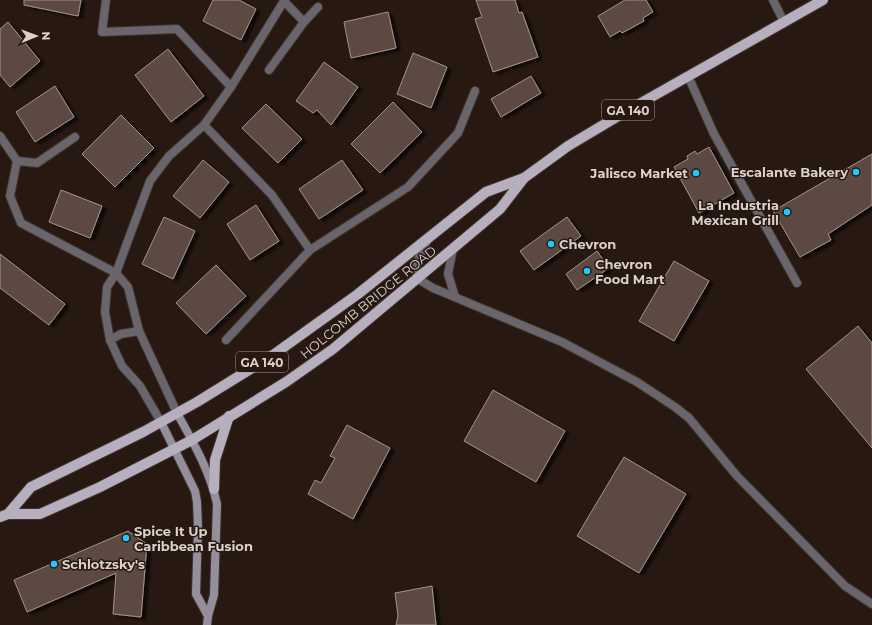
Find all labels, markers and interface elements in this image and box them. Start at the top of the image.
north arrow [16,16,56,56]
text: N [39,31,53,40]
road number: GA 140 [602,100,654,120]
place label: Escalante Bakery [731,164,848,180]
place label: Jalisco Market [589,165,688,181]
marker: Escalante Bakery [851,167,861,177]
marker: Jalisco Market [691,168,701,178]
place label: La Industria Mexican Grill [691,197,779,228]
marker: La Industria Mexican Grill [782,207,792,217]
place label: Chevron [559,236,616,252]
marker: Chevron [546,239,556,249]
street label: HOLCOMB BRIDGE ROAD [297,242,439,362]
place label: Chevron Food Mart [595,256,665,287]
marker: Chevron Food Mart [582,266,592,276]
road number: GA 140 [236,352,288,372]
place label: Spice It Up Caribbean Fusion [134,523,253,554]
marker: Spice It Up Caribbean Fusion [121,533,131,543]
place label: Schlotzsky's [62,556,145,572]
marker: Schlotzsky's [49,559,59,569]

